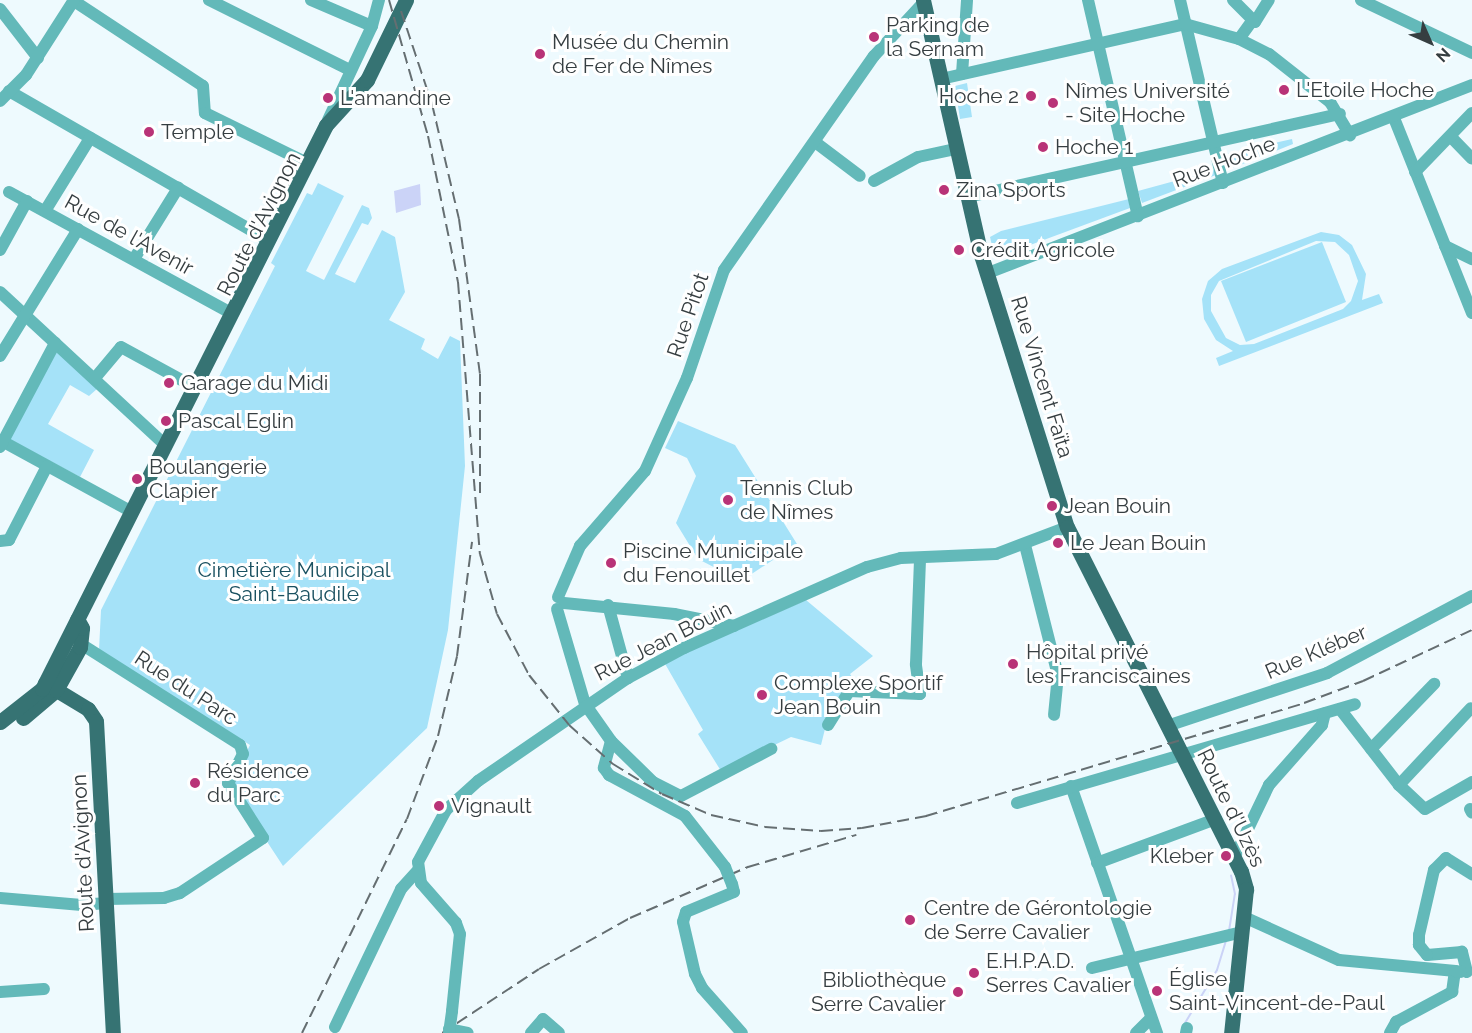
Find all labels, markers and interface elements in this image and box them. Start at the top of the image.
place label: Parking de la Sernam [886,12,989,62]
north arrow [1400,12,1460,72]
place label: Musée du Chemin de Fer de Nîmes [552,29,729,79]
marker: Parking de la Sernam [867,30,881,44]
text: N [1432,44,1454,66]
marker: Musée du Chemin de Fer de Nîmes [533,47,547,61]
place label: L'Etoile Hoche [1296,77,1434,103]
place label: Nîmes Université - Site Hoche [1065,78,1230,128]
place label: Hoche 2 [939,83,1019,109]
marker: L'Etoile Hoche [1277,83,1291,97]
place label: L'amandine [340,85,451,111]
marker: Hoche 2 [1024,89,1038,103]
marker: L'amandine [321,91,335,105]
marker: Nîmes Université - Site Hoche [1046,96,1060,110]
place label: Temple [161,119,234,145]
marker: Temple [142,125,156,139]
street label: Rue Hoche [1169,131,1279,193]
place label: Hoche 1 [1055,134,1133,160]
marker: Hoche 1 [1036,140,1050,154]
street label: Route d'Avignon [212,148,306,300]
place label: Zina Sports [956,177,1066,203]
marker: Zina Sports [937,183,951,197]
street label: Rue de l'Avenir [60,189,198,281]
place label: Crédit Agricole [971,237,1116,263]
marker: Crédit Agricole [952,243,966,257]
street label: Rue Pitot [662,270,714,360]
street label: Rue Vincent Faïta [1005,293,1079,461]
place label: Garage du Midi [181,370,328,396]
marker: Garage du Midi [162,376,176,390]
place label: Pascal Eglin [178,408,295,434]
marker: Pascal Eglin [159,414,173,428]
place label: Boulangerie Clapier [149,454,267,504]
marker: Boulangerie Clapier [130,472,144,486]
place label: Tennis Club de Nîmes [740,475,853,525]
marker: Tennis Club de Nîmes [721,493,735,507]
place label: Jean Bouin [1064,493,1171,519]
marker: Jean Bouin [1045,499,1059,513]
place label: Le Jean Bouin [1070,530,1207,556]
marker: Le Jean Bouin [1051,536,1065,550]
place label: Piscine Municipale du Fenouillet [623,538,803,588]
marker: Piscine Municipale du Fenouillet [604,556,618,570]
park label: Cimetière Municipal Saint-Baudile [197,557,391,607]
street label: Rue Jean Bouin [590,596,736,686]
street label: Rue Kléber [1261,619,1371,685]
place label: Hôpital privé les Franciscaines [1026,639,1191,689]
street label: Rue du Parc [130,645,242,731]
marker: Hôpital privé les Franciscaines [1004,655,1022,673]
place label: Complexe Sportif Jean Bouin [774,670,943,720]
marker: Complexe Sportif Jean Bouin [755,688,769,702]
street label: Route d'Uzès [1192,745,1270,871]
place label: Résidence du Parc [207,758,309,808]
street label: Route d'Avignon [66,773,100,933]
marker: Résidence du Parc [188,776,202,790]
place label: Vignault [451,793,532,819]
marker: Vignault [432,799,446,813]
place label: Kleber [1150,843,1214,869]
marker: Kleber [1219,849,1233,863]
place label: Centre de Gérontologie de Serre Cavalier [924,895,1152,945]
marker: Centre de Gérontologie de Serre Cavalier [901,911,919,929]
place label: E.H.P.A.D. Serres Cavalier [986,948,1131,998]
marker: E.H.P.A.D. Serres Cavalier [967,966,981,980]
place label: Église Saint-Vincent-de-Paul [1169,966,1385,1016]
place label: Bibliothèque Serre Cavalier [811,967,946,1017]
marker: Église Saint-Vincent-de-Paul [1150,984,1164,998]
marker: Bibliothèque Serre Cavalier [951,985,965,999]

